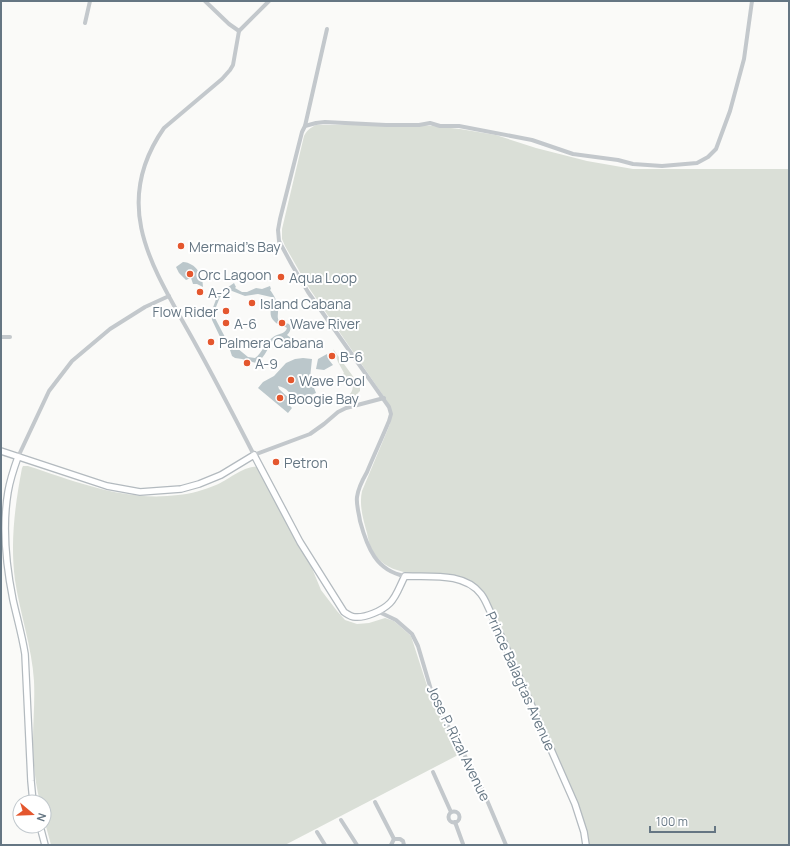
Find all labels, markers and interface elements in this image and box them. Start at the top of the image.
place label: Mermaid's Bay [189,237,281,256]
marker: Mermaid's Bay [176,241,186,251]
place label: Orc Lagoon [198,265,272,284]
place label: Aqua Loop [289,268,357,287]
marker: Orc Lagoon [185,269,195,279]
marker: Aqua Loop [276,272,286,282]
place label: A-2 [208,283,230,302]
marker: A-2 [195,287,205,297]
place label: Island Cabana [260,294,351,313]
marker: Island Cabana [247,298,257,308]
place label: Flow Rider [153,302,218,321]
marker: Flow Rider [221,306,231,316]
place label: A-6 [234,314,257,333]
place label: Wave River [290,314,360,333]
marker: A-6 [221,318,231,328]
marker: Wave River [277,318,287,328]
place label: Palmera Cabana [219,333,323,352]
marker: Palmera Cabana [206,337,216,347]
place label: B-6 [340,347,363,366]
marker: B-6 [327,351,337,361]
place label: A-9 [255,354,278,373]
marker: A-9 [242,358,252,368]
place label: Wave Pool [299,371,365,390]
marker: Wave Pool [286,375,296,385]
place label: Boogie Bay [288,389,360,408]
marker: Boogie Bay [275,393,285,403]
place label: Petron [284,453,328,472]
marker: Petron [271,457,281,467]
street label: Prince Balagtas Avenue [482,608,560,754]
street label: Jose P. Rizal Avenue [423,682,495,804]
north arrow [12,794,52,834]
scale bar [650,808,715,834]
text: N [34,811,50,824]
text: 100 m [656,813,688,830]

